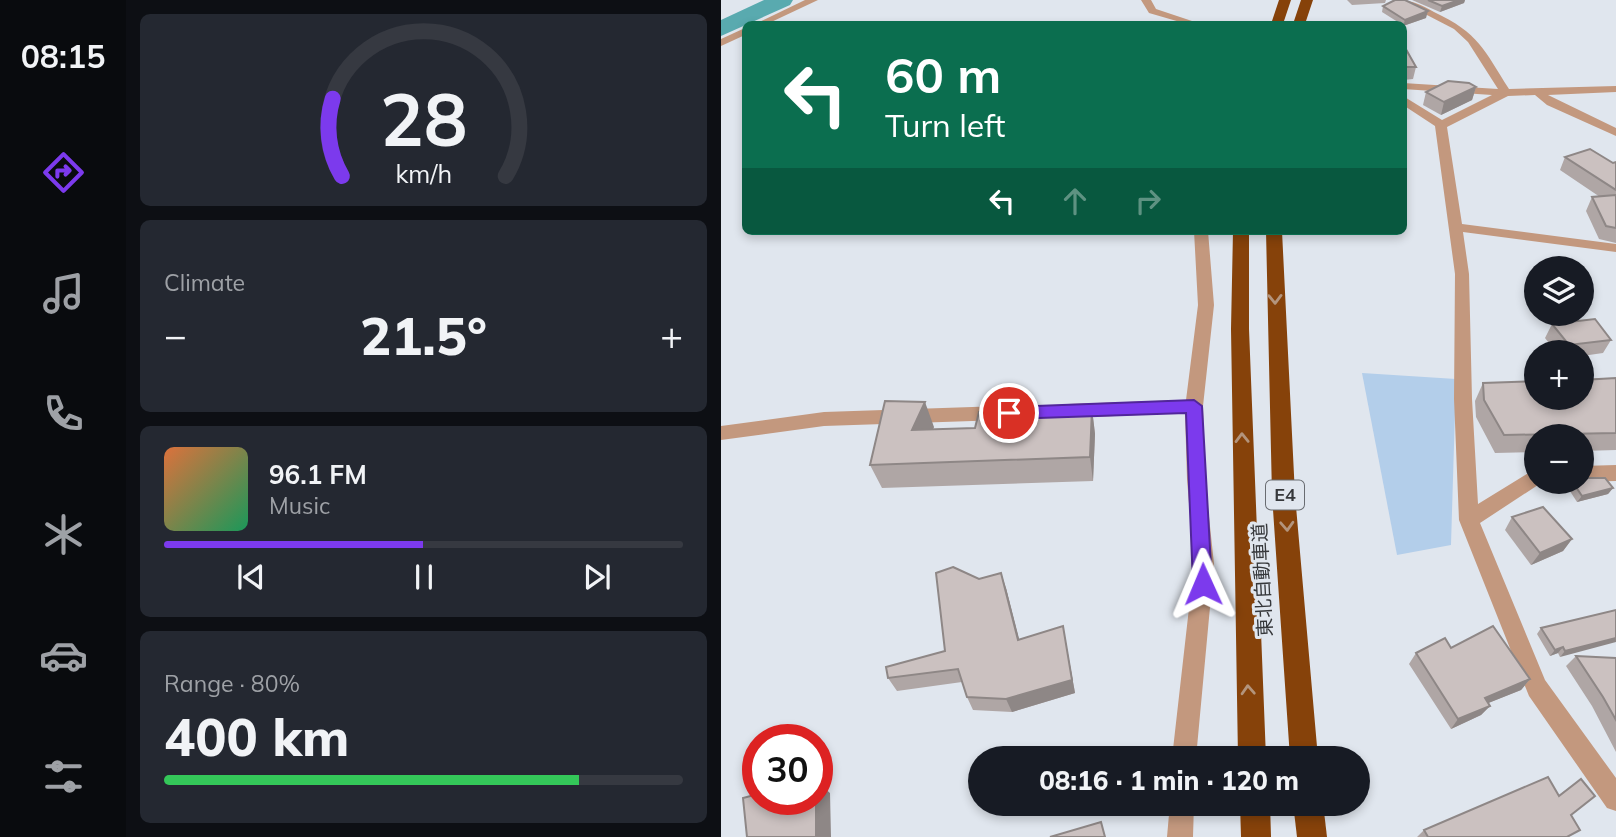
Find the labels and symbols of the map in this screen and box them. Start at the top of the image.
one-way arrow [1267,294,1283,305]
pin [979,383,1039,443]
one-way arrow [1234,432,1250,442]
road number: E4 [1266,480,1304,509]
one-way arrow [1279,521,1294,532]
street label: 東北自動車道 [1247,522,1277,638]
position arrow [1166,547,1240,621]
one-way arrow [1241,684,1256,695]
speed limit sign: 30 [742,724,833,815]

